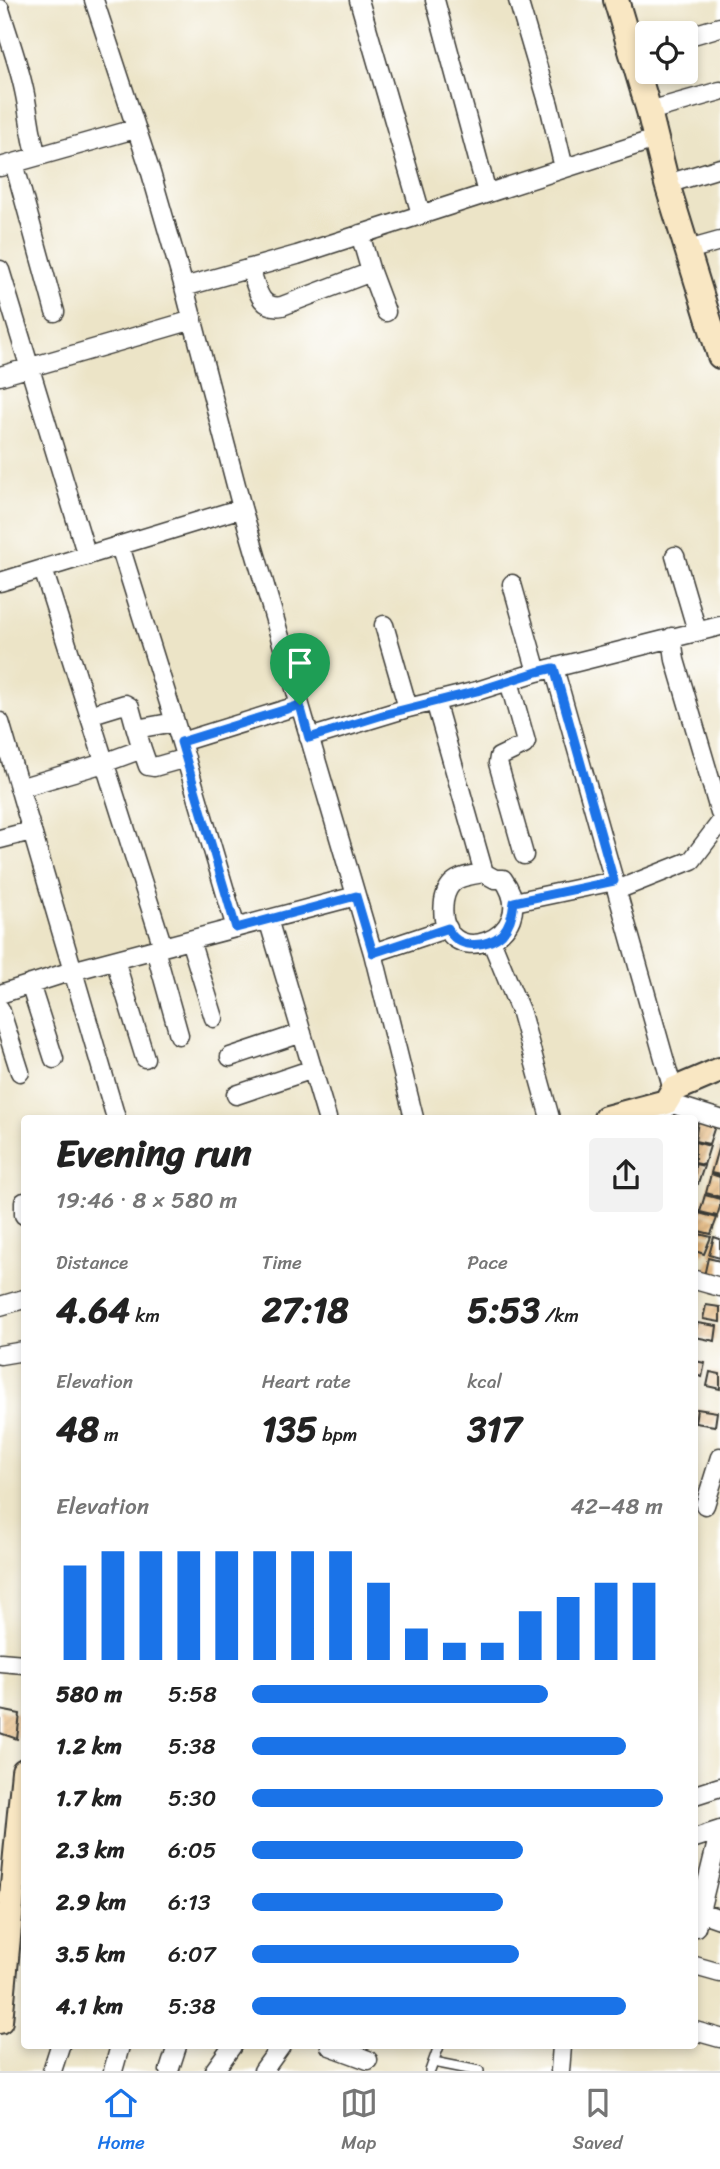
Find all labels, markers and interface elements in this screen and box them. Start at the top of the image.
map controls [635,21,698,84]
button: locate [635,21,698,84]
pin [270,633,330,705]
icon: arrive [281,644,319,682]
text: Evening run [56,1120,252,1187]
button: share [589,1138,663,1212]
text: 19:46 · 8 × 580 m [56,1180,237,1221]
text: Distance [56,1246,128,1279]
text: Time [262,1246,302,1279]
text: Pace [467,1246,508,1279]
text: 4.64 [56,1279,130,1341]
text: 27:18 [262,1279,349,1341]
text: 5:53 [467,1279,540,1341]
text: km [130,1299,160,1332]
text: /km [540,1299,579,1332]
text: Elevation [56,1365,133,1398]
text: Heart rate [262,1365,351,1398]
text: kcal [467,1365,502,1398]
text: 48 [56,1398,99,1460]
text: 135 [262,1398,317,1460]
text: 317 [467,1398,522,1460]
text: m [99,1418,119,1451]
text: bpm [317,1418,357,1451]
text: Elevation [56,1486,149,1527]
text: 42–48 m [570,1486,663,1527]
text: 580 m [56,1674,122,1715]
text: 5:58 [168,1674,217,1715]
text: 1.2 km [56,1726,122,1767]
text: 5:38 [168,1726,216,1767]
text: 1.7 km [56,1778,122,1819]
text: 5:30 [168,1778,216,1819]
text: 2.3 km [56,1830,125,1871]
text: 6:05 [168,1830,217,1871]
text: 2.9 km [56,1882,126,1923]
text: 6:13 [168,1882,211,1923]
text: 3.5 km [56,1934,125,1975]
text: 6:07 [168,1934,216,1975]
text: 4.1 km [56,1986,123,2027]
text: 5:38 [168,1986,216,2027]
tab: Home [97,2084,145,2159]
tab: Map [340,2084,378,2159]
tab: Saved [573,2084,623,2159]

